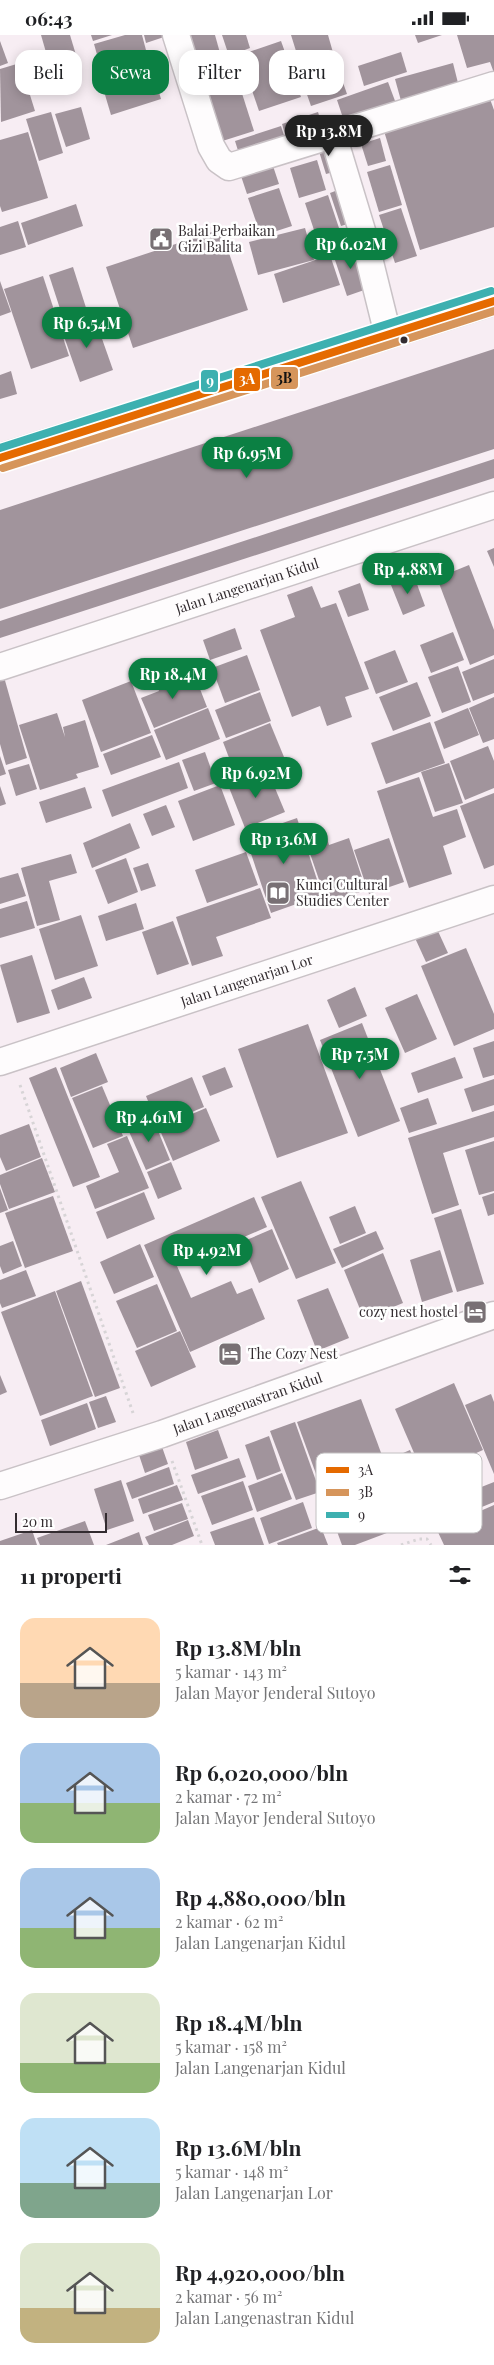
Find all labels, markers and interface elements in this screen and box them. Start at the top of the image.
text: 06:43 [25,5,72,31]
chip: Beli [15,50,82,95]
chip: Sewa [92,50,169,95]
chip: Filter [179,50,259,95]
chip: Baru [269,50,344,95]
pin: Rp 13.8M [277,115,381,157]
text: Rp 13.8M [296,120,362,141]
place label: Balai Perbaikan Gizi Balita [178,221,276,256]
public building icon: Balai Perbaikan Gizi Balita [148,226,174,252]
pin: Rp 6.02M [299,227,403,270]
text: Rp 6.02M [315,233,387,254]
pin: Rp 6.54M [35,307,139,349]
text: Rp 6.54M [53,312,121,333]
unlabelled marker [399,335,409,345]
line badge: 3B [270,366,299,390]
line badge: 3A [233,367,261,392]
text: 3B [276,368,292,387]
line badge: 9 [200,369,219,393]
text: 3A [239,369,256,388]
text: 9 [206,371,214,390]
pin: Rp 6.95M [195,437,299,479]
text: Rp 6.95M [213,442,281,463]
street label: Jalan Langenarjan Kidul [172,553,321,618]
pin: Rp 4.88M [356,553,460,595]
text: Rp 4.88M [373,558,443,579]
pin: Rp 18.4M [121,657,225,700]
text: Rp 18.4M [139,663,207,684]
pin: Rp 6.92M [204,757,308,799]
text: Rp 6.92M [221,762,291,783]
pin: Rp 13.6M [232,823,336,865]
text: Rp 13.6M [251,828,317,849]
place label: Kunci Cultural Studies Center [296,875,390,910]
library icon: Kunci Cultural Studies Center [265,880,291,906]
street label: Jalan Langenarjan Lor [177,949,316,1011]
pin: Rp 7.5M [314,1037,406,1080]
text: Rp 7.5M [331,1043,389,1064]
pin: Rp 4.61M [97,1101,201,1143]
text: Rp 4.61M [116,1106,182,1127]
pin: Rp 4.92M [155,1233,259,1276]
text: Rp 4.92M [173,1239,241,1260]
hotel icon: cozy nest hostel [462,1299,488,1325]
place label: cozy nest hostel [359,1302,458,1321]
hotel icon: The Cozy Nest [217,1341,243,1367]
place label: The Cozy Nest [248,1344,339,1363]
street label: Jalan Langenastran Kidul [169,1367,325,1439]
legend [316,1453,482,1533]
text: 3A [358,1460,373,1479]
text: 3B [358,1482,373,1501]
text: 9 [358,1505,365,1524]
scale bar [15,1510,108,1533]
text: 20 m [22,1512,53,1531]
text: 11 properti [20,1561,122,1589]
icon: filters [446,1561,474,1589]
text: Rp 13.8M/bln [175,1633,301,1661]
icon: home [60,1638,120,1698]
text: 5 kamar · 143 m² [175,1661,287,1682]
text: Jalan Mayor Jenderal Sutoyo [175,1682,376,1703]
text: Rp 6,020,000/bln [175,1758,348,1786]
icon: home [60,1763,120,1823]
text: 2 kamar · 72 m² [175,1786,282,1807]
text: Jalan Mayor Jenderal Sutoyo [175,1807,376,1828]
text: Rp 4,880,000/bln [175,1883,346,1911]
icon: home [60,1888,120,1948]
text: 2 kamar · 62 m² [175,1911,283,1932]
text: Jalan Langenarjan Kidul [175,1932,346,1953]
text: Rp 18.4M/bln [175,2008,302,2036]
icon: home [60,2013,120,2073]
text: 5 kamar · 158 m² [175,2036,287,2057]
text: Jalan Langenarjan Kidul [175,2057,346,2078]
text: Rp 13.6M/bln [175,2133,301,2161]
icon: home [60,2138,120,2198]
text: 5 kamar · 148 m² [175,2161,288,2182]
text: Jalan Langenarjan Lor [175,2182,333,2203]
text: Rp 4,920,000/bln [175,2258,345,2286]
icon: home [60,2263,120,2323]
text: 2 kamar · 56 m² [175,2286,282,2307]
text: Jalan Langenastran Kidul [175,2307,354,2328]

